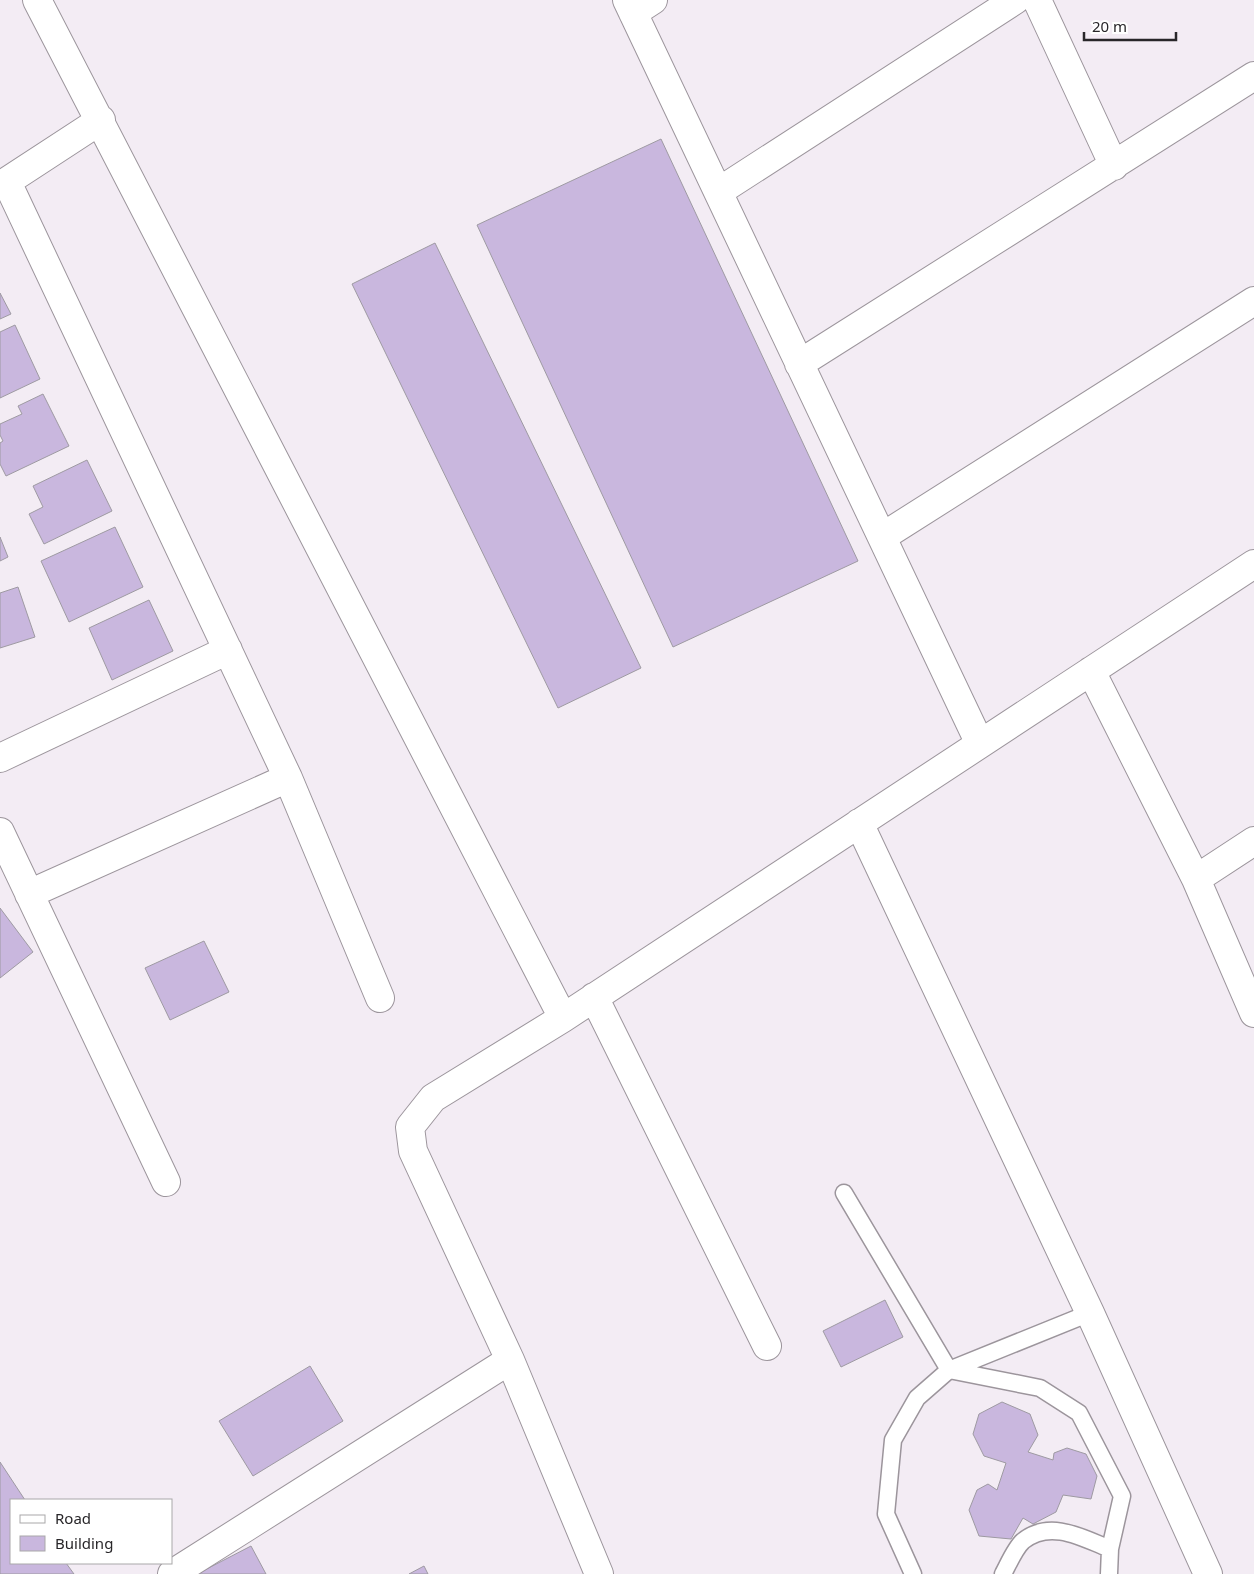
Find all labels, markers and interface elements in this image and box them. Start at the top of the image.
scale bar [1084,10,1176,42]
text: 20 m [1092,16,1127,36]
legend [10,1499,172,1564]
text: Road [55,1508,91,1528]
text: Building [55,1533,113,1553]

